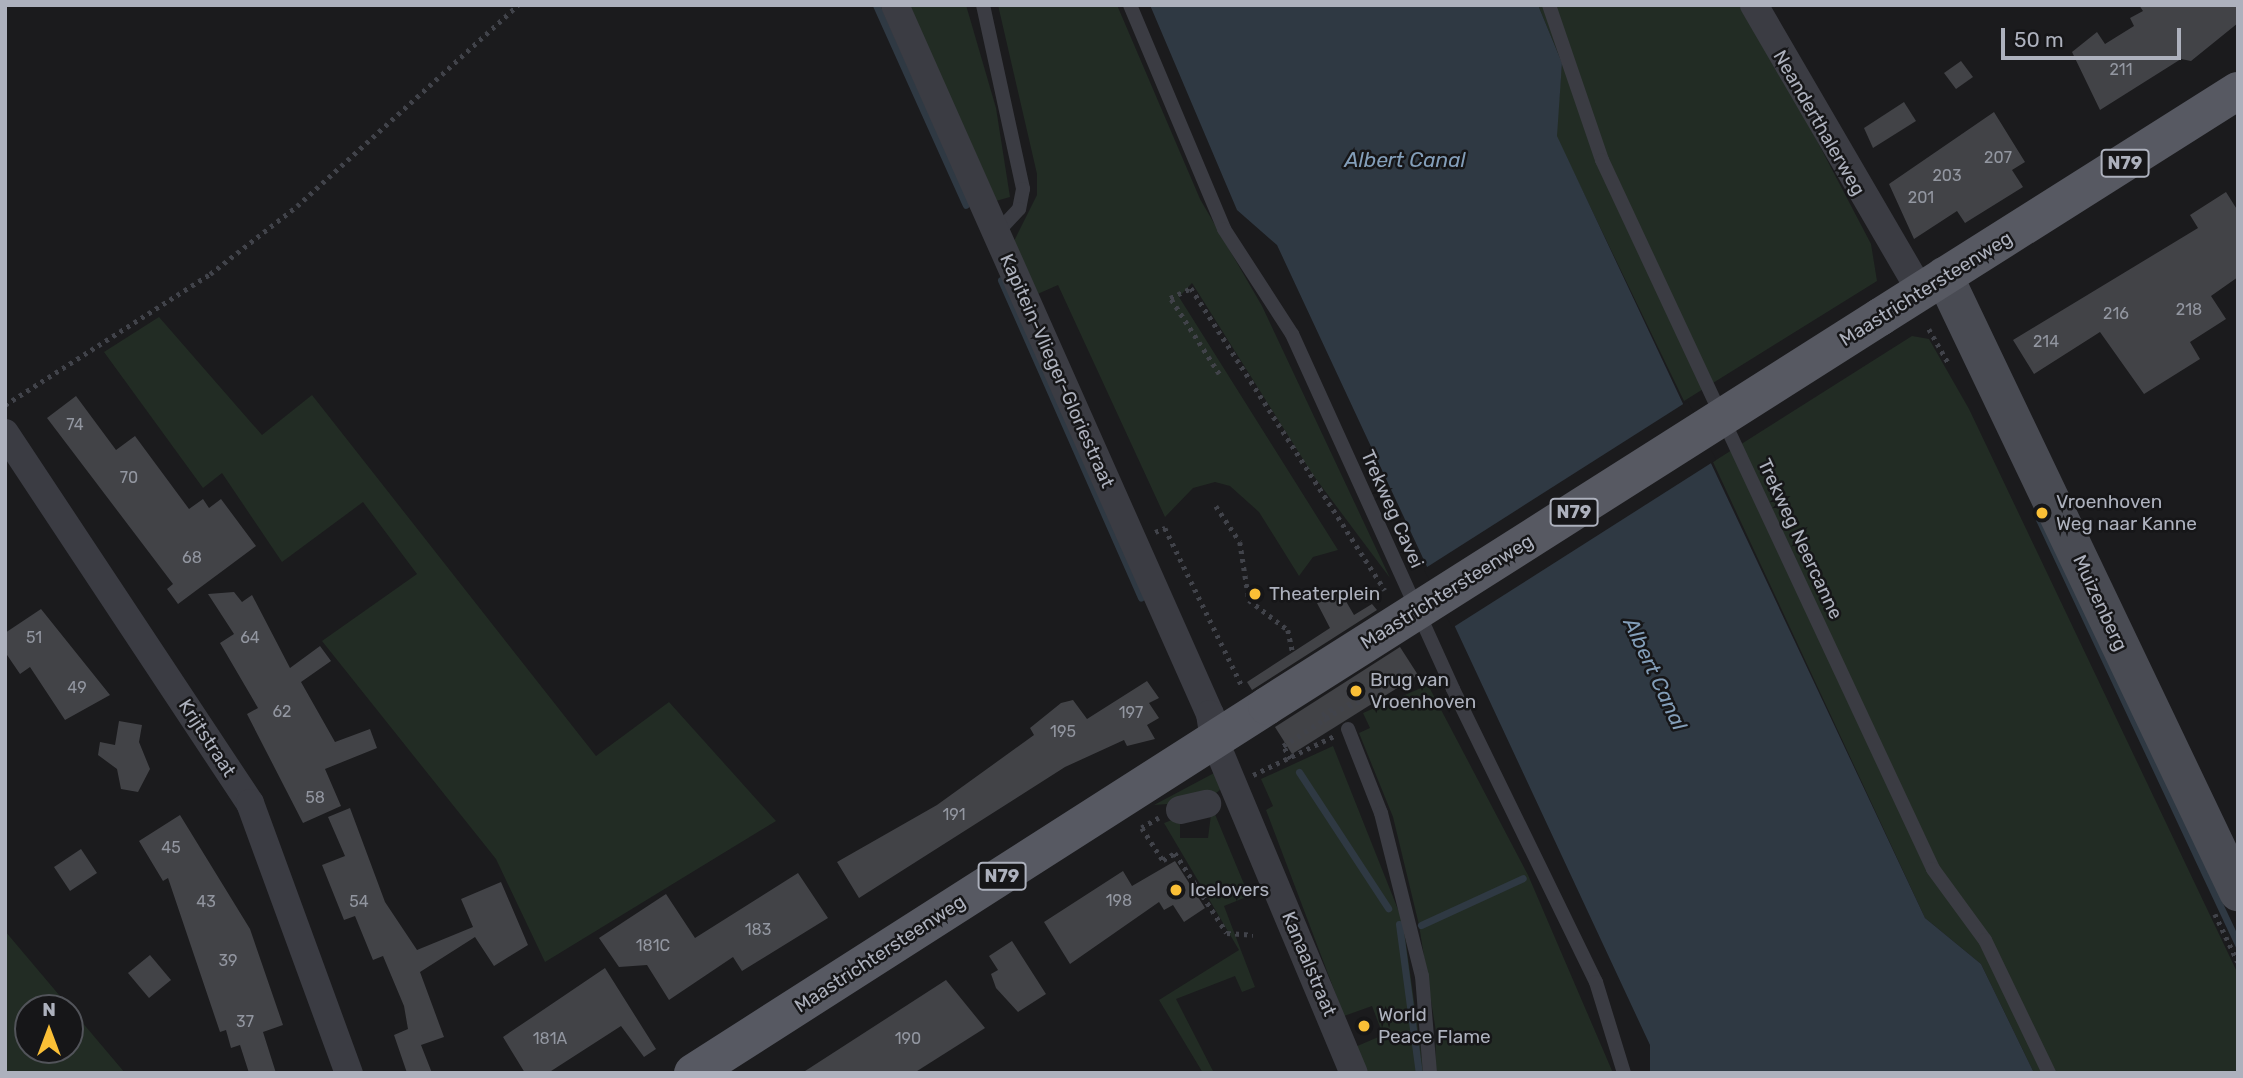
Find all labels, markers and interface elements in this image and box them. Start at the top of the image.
scale bar [2005,14,2185,58]
text: 50 m [2014,27,2064,52]
street label: Neanderthalerweg [1768,46,1870,200]
house number: 211 [2109,60,2133,80]
water label: Albert Canal [1344,147,1466,173]
house number: 207 [1984,148,2012,168]
road number: N79 [2100,148,2150,178]
house number: 203 [1932,166,1962,186]
house number: 201 [1908,188,1934,208]
street label: Maastrichtersteenweg [1836,227,2016,351]
street label: Kapitein-Vlieger-Gloriestraat [995,251,1119,491]
house number: 218 [2176,300,2202,320]
house number: 216 [2103,304,2129,324]
house number: 214 [2033,332,2059,352]
house number: 74 [66,415,84,435]
street label: Trekweg Cavei [1356,446,1428,572]
street label: Trekweg Neercanne [1753,455,1847,623]
house number: 70 [120,468,138,488]
place label: Vroenhoven Weg naar Kanne [2056,491,2197,535]
road number: N79 [1550,498,1598,526]
marker: Vroenhoven Weg naar Kanne [2034,505,2050,521]
street label: Maastrichtersteenweg [1357,530,1537,654]
house number: 68 [182,548,202,568]
street label: Muizenberg [2068,551,2132,655]
place label: Theaterplein [1269,583,1380,605]
marker: Theaterplein [1247,586,1263,602]
water label: Albert Canal [1618,614,1692,734]
house number: 51 [26,628,42,648]
house number: 64 [240,628,260,648]
place label: Brug van Vroenhoven [1370,669,1476,713]
house number: 49 [67,678,87,698]
marker: Brug van Vroenhoven [1348,683,1364,699]
street label: Krijtstraat [173,695,241,781]
house number: 62 [272,702,292,722]
house number: 197 [1119,703,1143,723]
house number: 195 [1050,722,1076,742]
house number: 58 [305,788,325,808]
house number: 191 [942,805,966,825]
house number: 45 [161,838,181,858]
road number: N79 [978,862,1026,890]
place label: Icelovers [1190,879,1269,901]
marker: Icelovers [1168,882,1184,898]
street label: Maastrichtersteenweg [790,890,970,1018]
house number: 198 [1106,891,1132,911]
house number: 43 [196,892,216,912]
house number: 54 [349,892,369,912]
street label: Kanaalstraat [1277,908,1341,1020]
house number: 183 [745,920,771,940]
house number: 181C [636,936,670,956]
house number: 39 [218,951,238,971]
north arrow [14,994,84,1064]
text: N [42,998,56,1021]
place label: World Peace Flame [1378,1004,1491,1048]
house number: 37 [236,1012,254,1032]
marker: World Peace Flame [1356,1018,1372,1034]
house number: 181A [533,1029,567,1049]
house number: 190 [895,1029,921,1049]

